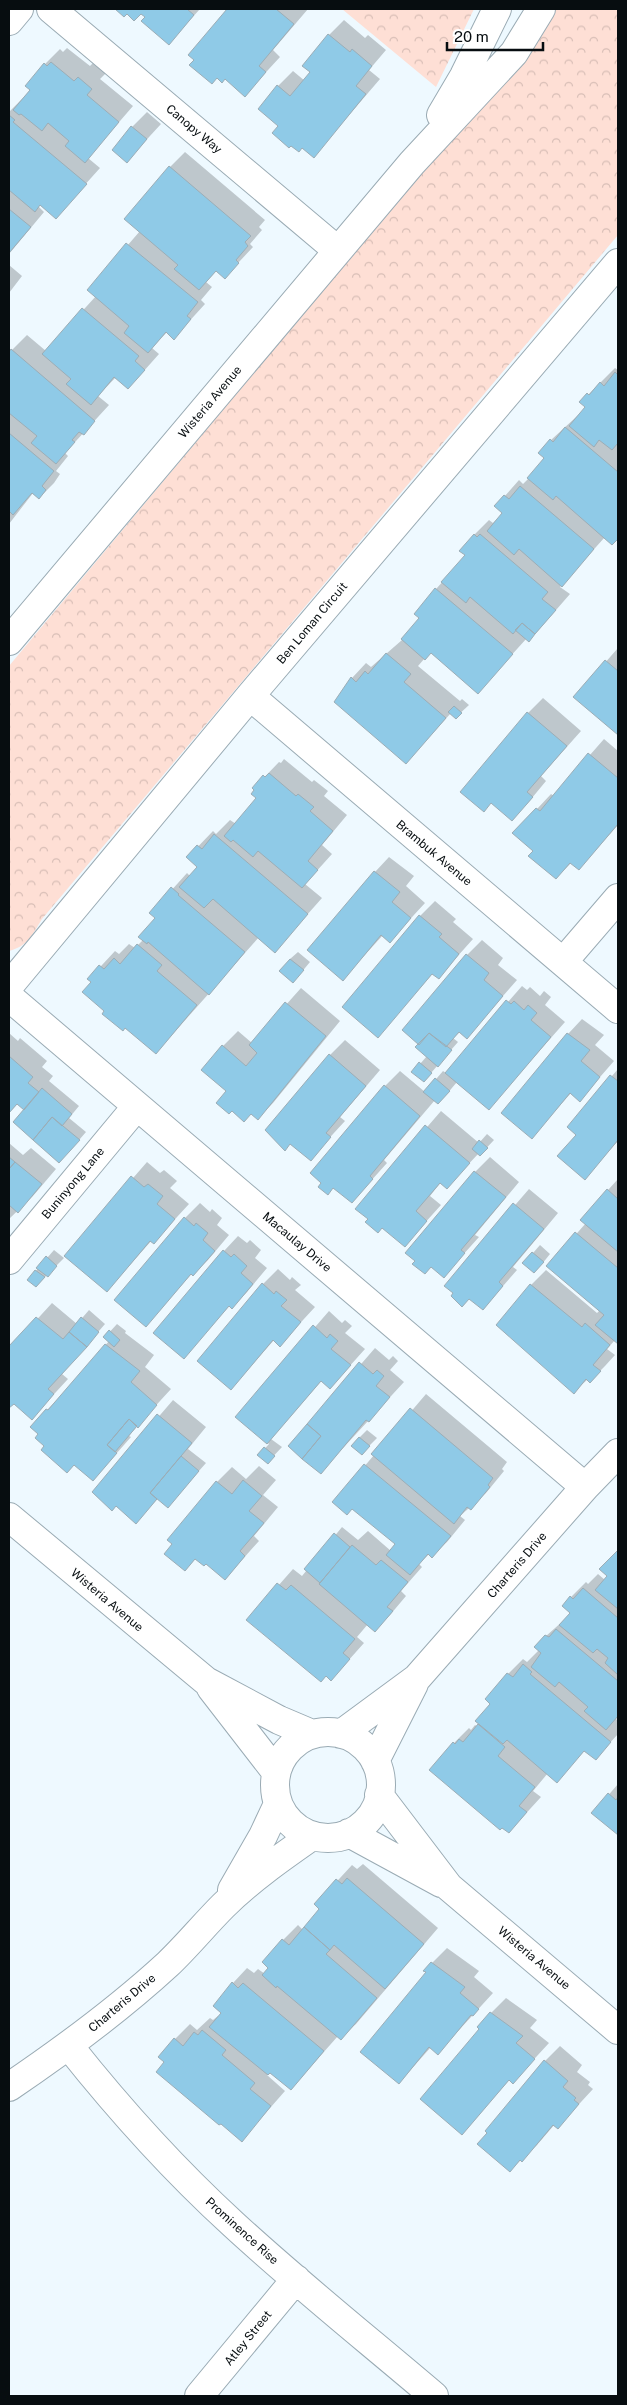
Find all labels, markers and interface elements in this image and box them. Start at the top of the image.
scale bar [447,20,543,52]
text: 20 m [454,28,489,45]
street label: Canopy Way [163,102,225,157]
street label: Wisteria Avenue [176,363,244,441]
street label: Ben Loman Circuit [274,579,350,667]
street label: Brambuk Avenue [393,817,475,889]
street label: Buninyong Lane [39,1144,107,1222]
street label: Macaulay Drive [260,1209,334,1275]
street label: Charteris Drive [485,1529,550,1601]
street label: Wisteria Avenue [68,1566,146,1634]
street label: Wisteria Avenue [495,1924,573,1992]
street label: Charteris Drive [86,1971,158,2035]
street label: Prominence Rise [203,2195,281,2267]
street label: Atley Street [221,2307,275,2368]

